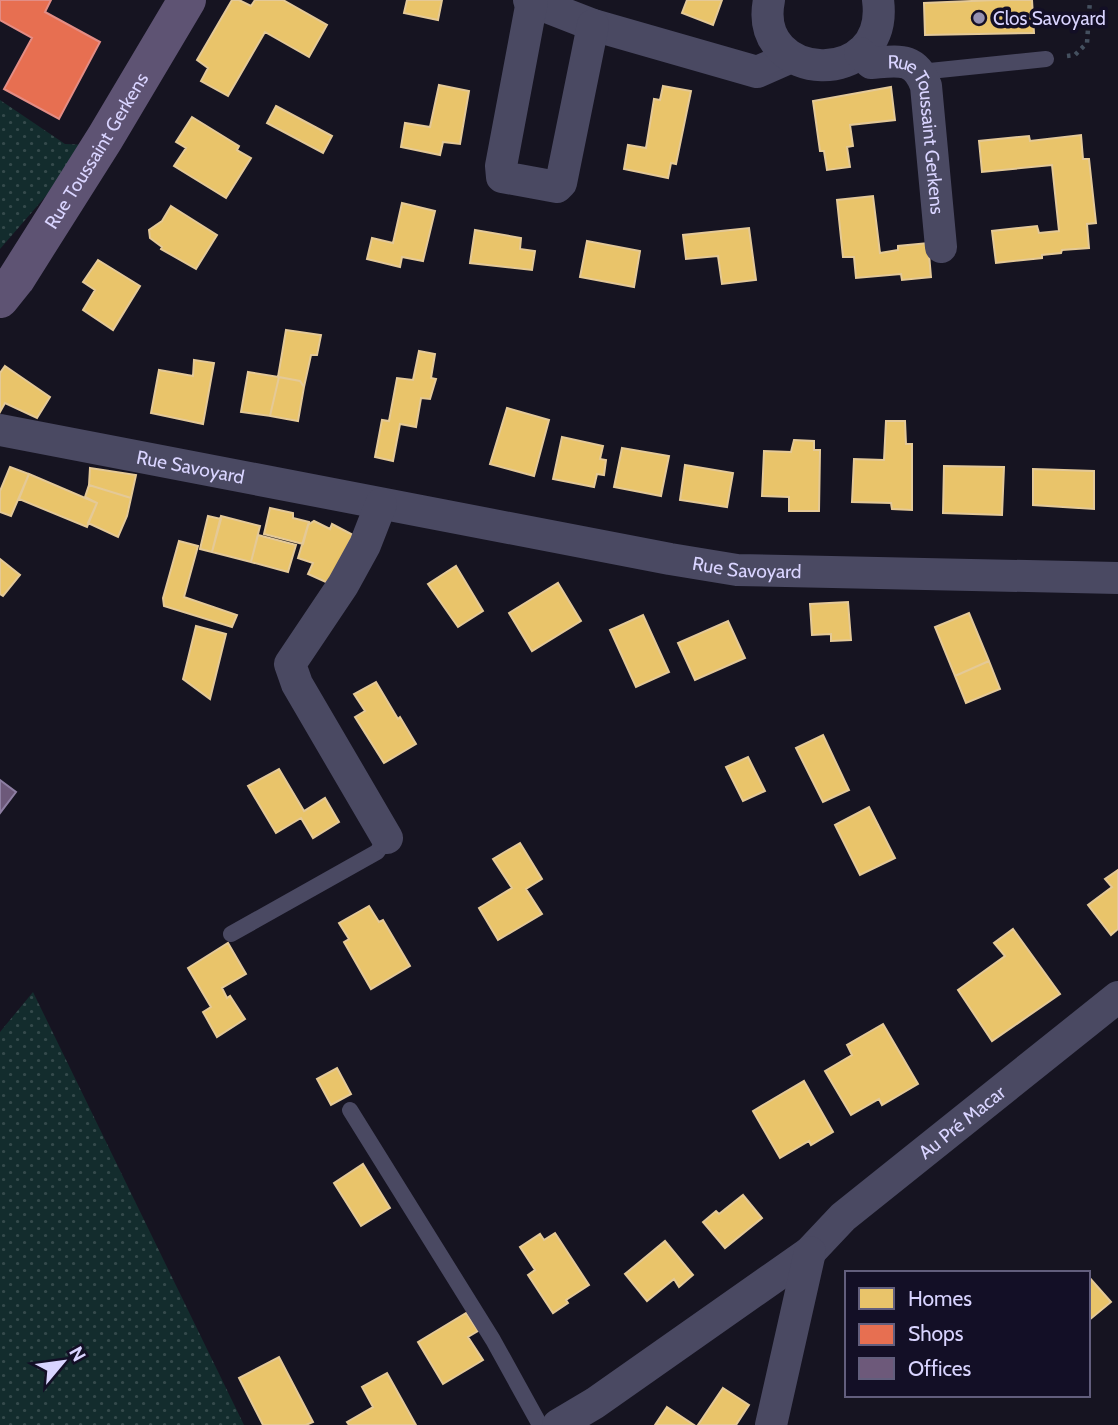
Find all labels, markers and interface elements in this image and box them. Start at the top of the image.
place label: Clos Savoyard [993,7,1106,30]
marker: Clos Savoyard [971,10,987,26]
street label: Rue Toussaint Gerkens [887,50,949,216]
street label: Rue Toussaint Gerkens [40,68,153,233]
street label: Rue Savoyard [134,446,246,489]
street label: Rue Savoyard [691,552,802,583]
street label: Au Pré Macar [914,1081,1010,1164]
legend [845,1271,1090,1397]
text: Homes [908,1286,972,1311]
text: Shops [908,1321,964,1346]
north arrow [28,1327,98,1397]
text: N [64,1343,91,1365]
text: Offices [908,1356,972,1381]

